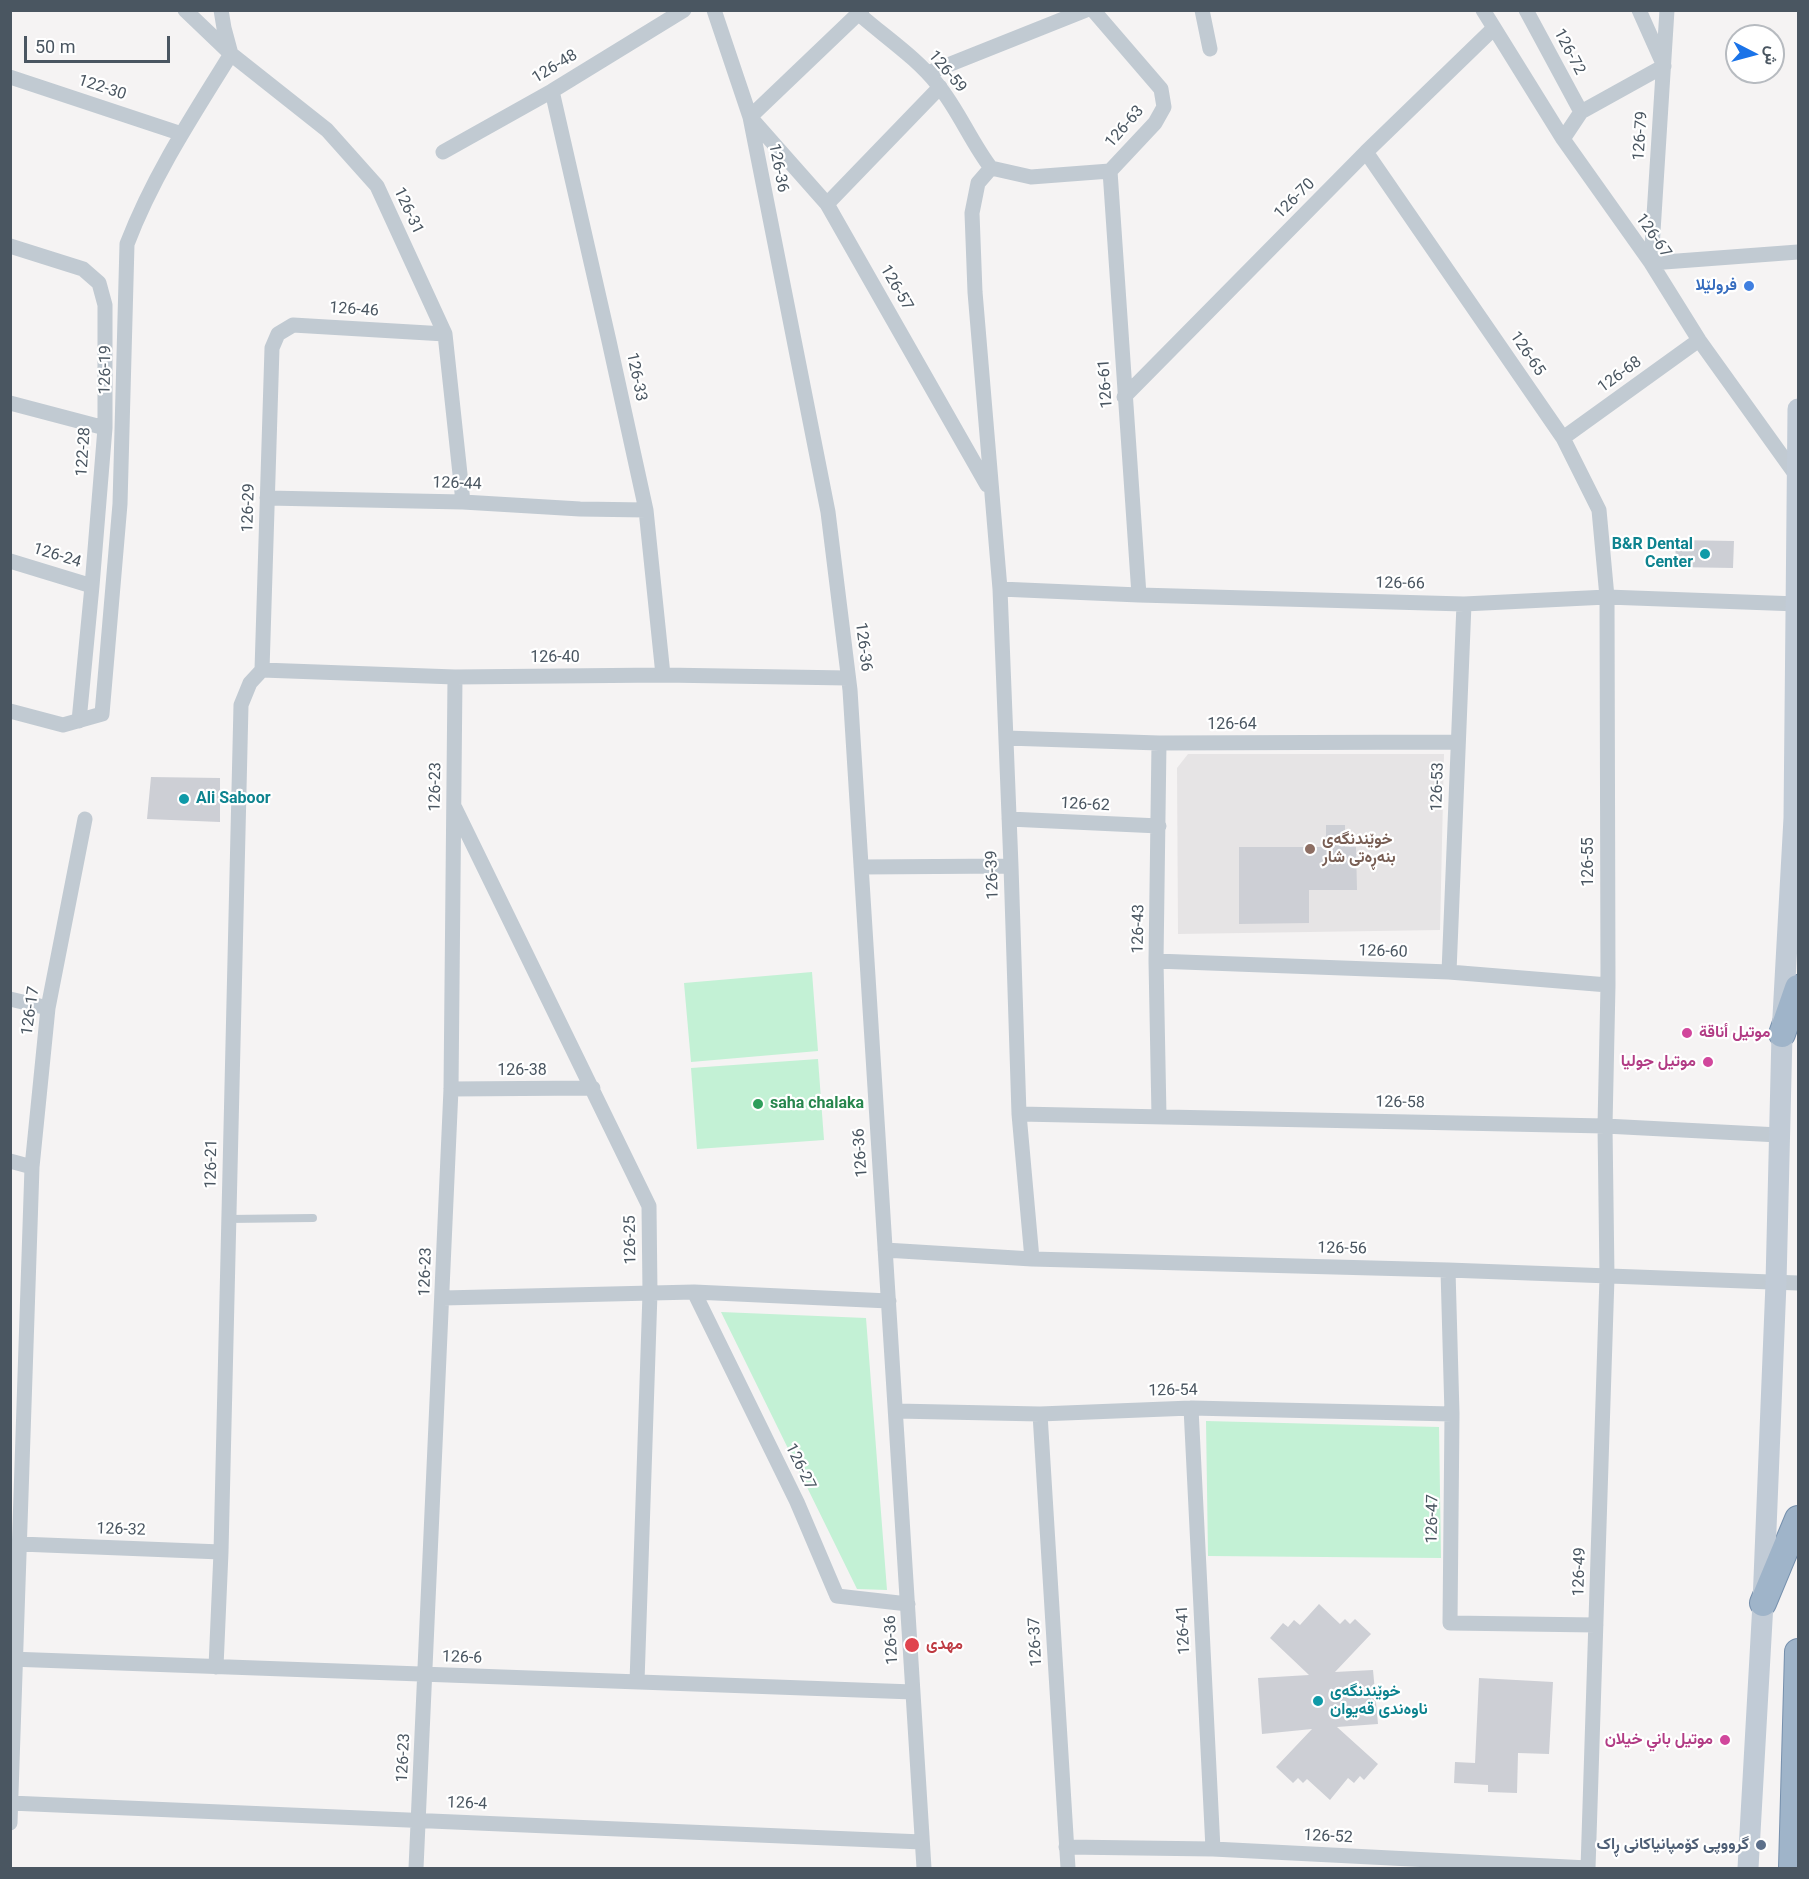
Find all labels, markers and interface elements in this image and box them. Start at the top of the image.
scale bar [27,24,172,62]
north arrow [1725,24,1785,84]
street label: 126-72 [1549,26,1589,78]
text: 50 m [35,36,75,57]
text: ش [1761,45,1782,66]
street label: 126-48 [529,46,581,88]
street label: 126-59 [924,47,970,97]
street label: 122-30 [76,71,128,105]
street label: 126-63 [1102,102,1148,152]
street label: 126-79 [1630,111,1652,161]
street label: 126-36 [764,142,792,194]
street label: 126-70 [1271,175,1319,223]
street label: 126-31 [389,185,427,237]
street label: 126-67 [1631,210,1675,262]
street label: 126-57 [875,262,917,314]
place label: فرولێلا [1696,276,1737,296]
marker: فرولێلا [1742,279,1756,293]
street label: 126-46 [329,299,379,321]
street label: 126-65 [1505,328,1549,380]
street label: 126-19 [96,345,116,395]
street label: 126-33 [621,351,651,403]
street label: 126-68 [1594,353,1646,397]
street label: 126-61 [1095,359,1117,409]
street label: 122-28 [73,427,95,477]
street label: 126-44 [432,474,482,494]
street label: 126-29 [239,483,259,533]
place label: B&R Dental Center [1612,535,1693,573]
street label: 126-24 [31,540,83,572]
marker: B&R Dental Center [1698,547,1712,561]
street label: 126-66 [1375,574,1425,594]
street label: 126-36 [850,621,876,673]
street label: 126-40 [530,648,580,668]
street label: 126-64 [1207,715,1257,735]
street label: 126-23 [426,762,446,812]
street label: 126-53 [1428,762,1448,812]
place label: Ali Saboor [196,789,271,809]
marker: Ali Saboor [177,792,191,806]
street label: 126-62 [1060,794,1110,816]
place label: خوێندنگەی بنەڕەتی شار [1322,830,1396,868]
street label: 126-55 [1579,837,1599,887]
marker: خوێندنگەی بنەڕەتی شار [1303,842,1317,856]
street label: 126-39 [983,850,1003,900]
street label: 126-43 [1129,904,1149,954]
street label: 126-60 [1358,942,1408,962]
street label: 126-17 [18,985,44,1037]
place label: موتيل أناقة [1699,1023,1770,1043]
marker: موتيل أناقة [1680,1026,1694,1040]
place label: موتيل جوليا [1621,1052,1696,1072]
marker: موتيل جوليا [1701,1055,1715,1069]
street label: 126-38 [497,1061,547,1081]
street label: 126-58 [1375,1093,1425,1113]
place label: saha chalaka [770,1094,864,1114]
marker: saha chalaka [751,1097,765,1111]
street label: 126-36 [850,1128,872,1178]
street label: 126-21 [202,1139,222,1189]
street label: 126-25 [621,1215,641,1265]
street label: 126-56 [1317,1239,1367,1259]
street label: 126-23 [416,1247,436,1297]
street label: 126-54 [1148,1381,1198,1401]
street label: 126-27 [781,1441,819,1493]
street label: 126-47 [1423,1494,1443,1544]
street label: 126-32 [96,1520,146,1540]
street label: 126-49 [1570,1547,1590,1597]
street label: 126-41 [1173,1605,1195,1655]
street label: 126-36 [881,1615,903,1665]
street label: 126-37 [1025,1617,1047,1667]
place label: مهدی [926,1635,963,1655]
marker: مهدی [903,1636,921,1654]
street label: 126-6 [441,1648,483,1668]
place label: خوێندنگەی ناوەندی قەیوان [1330,1682,1428,1720]
marker: خوێندنگەی ناوەندی قەیوان [1311,1694,1325,1708]
place label: موتيل باني خيلان [1605,1730,1713,1750]
street label: 126-23 [393,1733,415,1783]
marker: موتيل باني خيلان [1718,1733,1732,1747]
street label: 126-4 [446,1794,488,1814]
street label: 126-52 [1303,1826,1353,1848]
place label: گرووپی کۆمپانیاکانی ڕاک [1597,1835,1749,1855]
marker: گرووپی کۆمپانیاکانی ڕاک [1754,1838,1768,1852]

